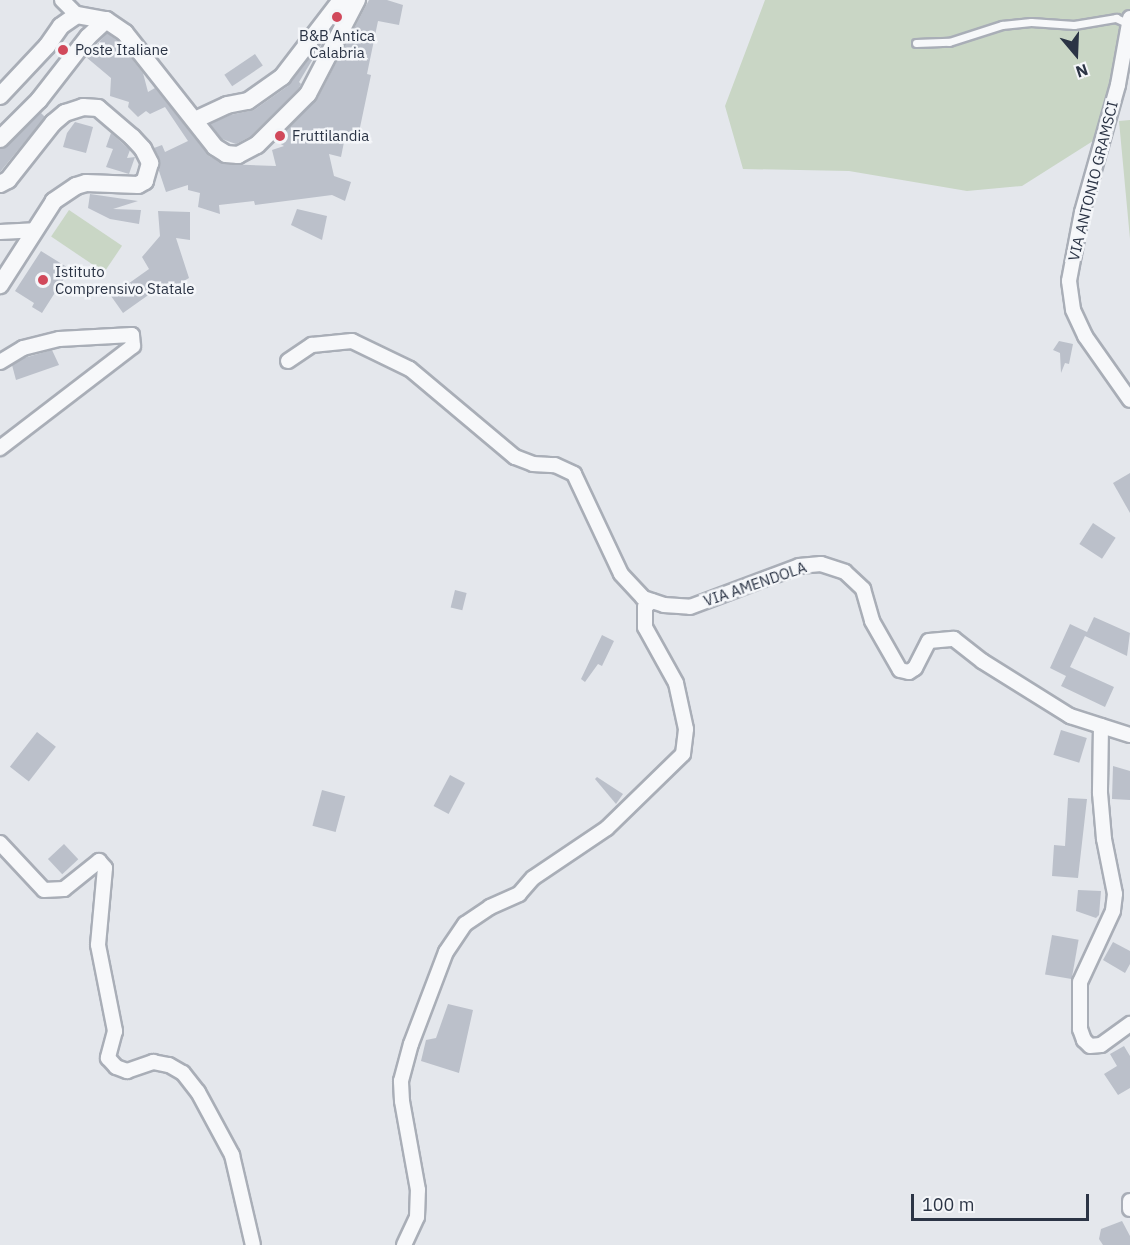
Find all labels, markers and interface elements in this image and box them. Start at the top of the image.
marker: B&B Antica Calabria [330,10,344,24]
north arrow [1046,24,1106,84]
place label: B&B Antica Calabria [299,26,375,61]
place label: Poste Italiane [75,41,168,59]
marker: Poste Italiane [56,43,70,57]
text: N [1073,60,1091,82]
street label: VIA ANTONIO GRAMSCI [1064,99,1122,263]
place label: Fruttilandia [292,127,369,145]
marker: Fruttilandia [273,129,287,143]
place label: Istituto Comprensivo Statale [55,262,195,297]
marker: Istituto Comprensivo Statale [36,273,50,287]
street label: VIA AMENDOLA [701,558,809,610]
scale bar [914,1182,1092,1220]
text: 100 m [922,1193,974,1216]

